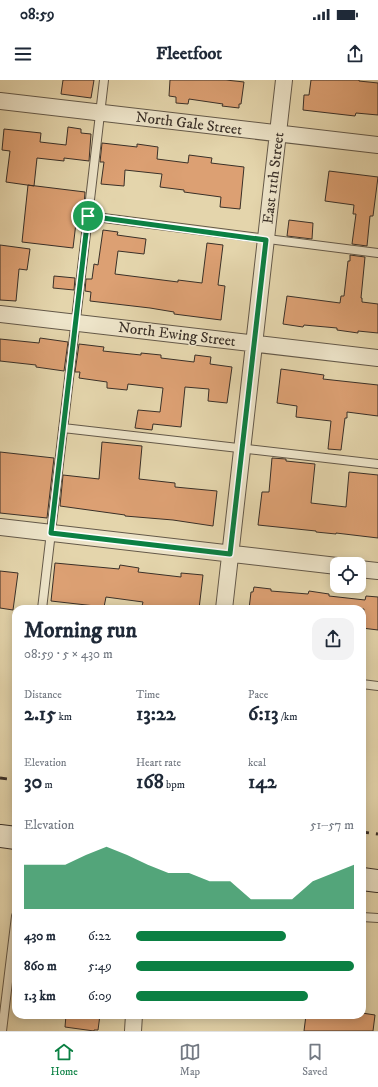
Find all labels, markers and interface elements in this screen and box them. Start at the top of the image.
text: 08:59 [20,5,54,24]
icon: menu [12,43,34,65]
text: Fleetfoot [156,43,222,65]
icon: share [344,43,366,65]
street label: North Gale Street [135,108,243,139]
street label: East 11th Street [258,131,289,225]
pin [71,199,105,233]
icon: arrive [77,205,99,227]
street label: North Ewing Street [117,318,237,351]
map controls [330,557,366,593]
button: locate [330,557,366,593]
text: Morning run [24,617,137,644]
button: share [312,618,354,660]
text: 08:59 · 5 × 430 m [24,646,113,662]
text: Distance [24,688,62,702]
text: Time [136,688,160,702]
text: Pace [248,688,268,702]
text: 2.15 [24,702,56,727]
text: 13:22 [136,702,176,727]
text: 6:13 [248,702,278,727]
text: km [56,710,72,724]
text: /km [278,710,298,724]
text: Elevation [24,756,67,770]
text: Heart rate [136,756,181,770]
text: kcal [248,756,266,770]
text: 30 [24,770,42,795]
text: 168 [136,770,164,795]
text: 142 [248,770,277,795]
text: m [42,778,53,792]
text: bpm [164,778,185,792]
text: Elevation [24,817,74,833]
text: 51–57 m [310,817,354,833]
text: 430 m [24,928,56,944]
text: 6:22 [88,928,111,944]
text: 860 m [24,958,57,974]
text: 5:49 [88,958,112,974]
text: 1.3 km [24,988,56,1004]
text: 6:09 [88,988,112,1004]
tab: Home [51,1041,78,1079]
tab: Map [179,1041,201,1079]
tab: Saved [302,1041,327,1079]

